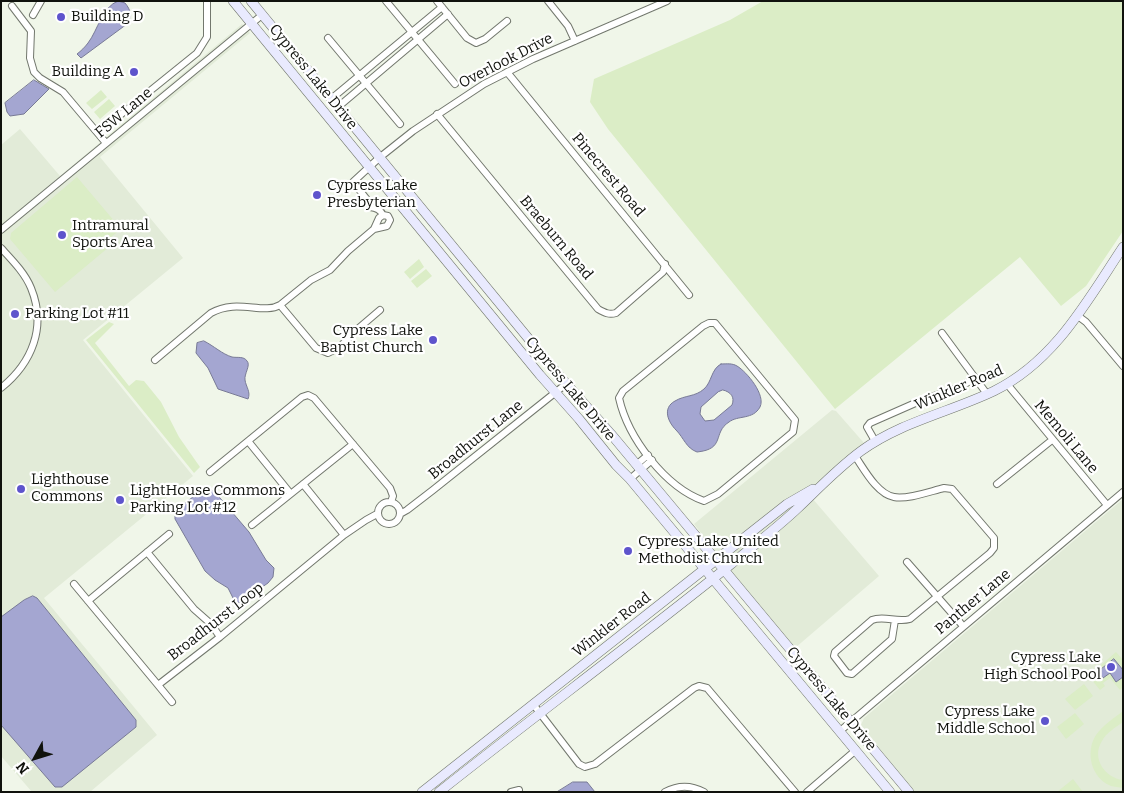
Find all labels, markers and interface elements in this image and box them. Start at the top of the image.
place label: Building D [71,8,144,26]
marker: Building D [55,11,67,23]
street label: Cypress Lake Drive [265,21,361,133]
street label: Overlook Drive [456,30,556,92]
place label: Building A [52,63,124,81]
marker: Building A [128,66,140,78]
street label: FSW Lane [92,84,156,142]
street label: Pinecrest Road [568,129,648,221]
place label: Cypress Lake Presbyterian [327,177,417,212]
marker: Cypress Lake Presbyterian [311,189,323,201]
street label: Braeburn Road [516,192,596,284]
place label: Intramural Sports Area [72,217,153,252]
marker: Intramural Sports Area [56,229,68,241]
place label: Parking Lot #11 [25,305,129,323]
marker: Parking Lot #11 [9,308,21,320]
place label: Cypress Lake Baptist Church [320,322,423,357]
street label: Cypress Lake Drive [521,333,619,445]
marker: Cypress Lake Baptist Church [427,334,439,346]
street label: Winkler Road [912,361,1006,415]
street label: Broadhurst Lane [425,396,527,484]
street label: Memoli Lane [1030,397,1102,477]
place label: Lighthouse Commons [31,471,109,506]
place label: LightHouse Commons Parking Lot #12 [130,482,285,517]
marker: Lighthouse Commons [15,483,27,495]
marker: LightHouse Commons Parking Lot #12 [114,494,126,506]
place label: Cypress Lake United Methodist Church [638,533,779,568]
marker: Cypress Lake United Methodist Church [622,545,634,557]
street label: Panther Lane [932,565,1014,639]
street label: Broadhurst Loop [165,579,267,665]
street label: Winkler Road [569,589,655,661]
street label: Cypress Lake Drive [782,643,880,755]
place label: Cypress Lake High School Pool [984,649,1101,684]
marker: Cypress Lake High School Pool [1105,661,1117,673]
place label: Cypress Lake Middle School [937,703,1035,738]
marker: Cypress Lake Middle School [1039,715,1051,727]
north arrow [10,733,60,783]
text: N [13,758,33,777]

